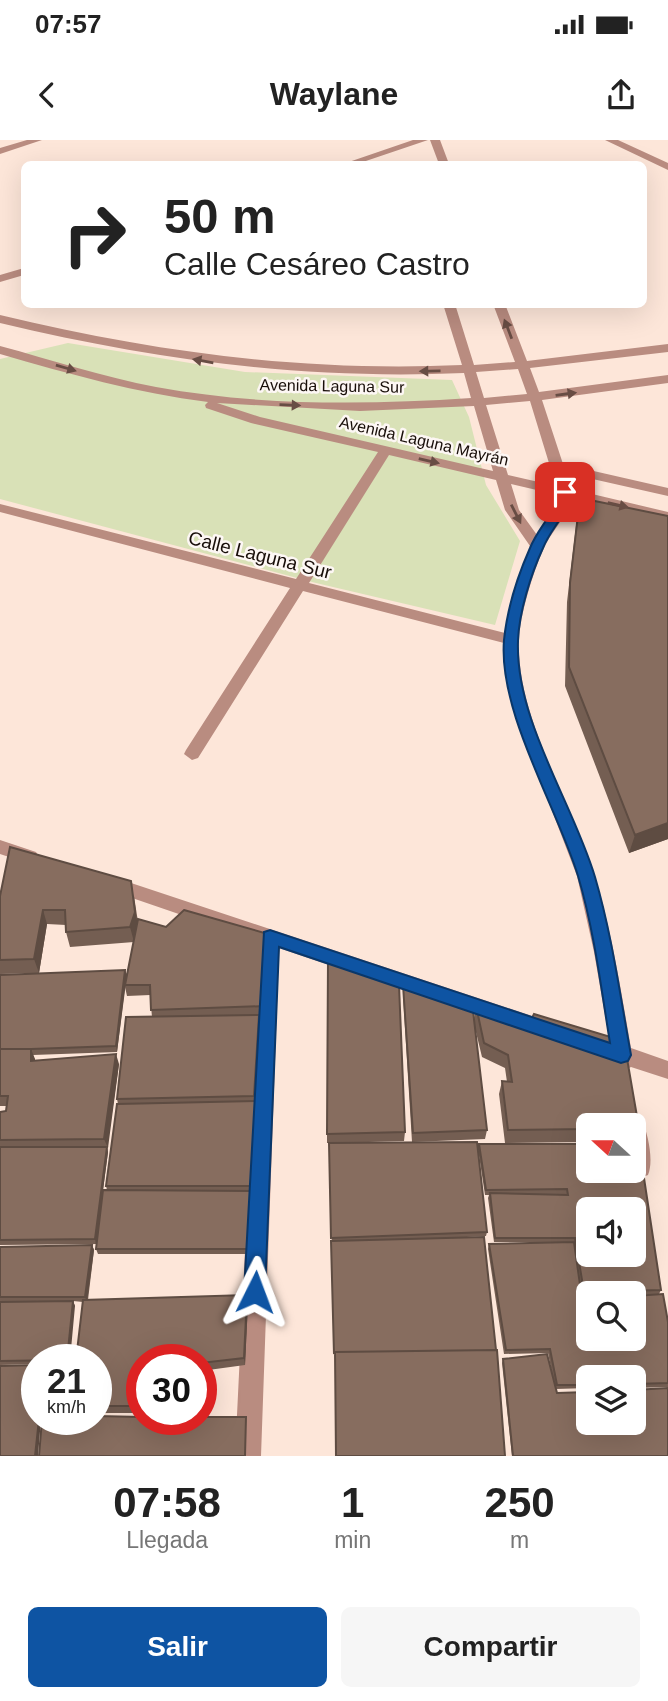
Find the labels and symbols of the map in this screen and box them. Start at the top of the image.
one-way arrow [502,318,513,339]
one-way arrow [192,355,214,366]
one-way arrow [55,364,76,374]
one-way arrow [418,365,440,377]
street label: Avenida Laguna Sur [260,376,405,396]
one-way arrow [555,389,577,400]
one-way arrow [279,399,301,410]
street label: Avenida Laguna Mayrán [338,413,510,469]
one-way arrow [418,455,440,466]
pin [535,462,595,522]
one-way arrow [607,499,629,510]
one-way arrow [511,504,522,524]
street label: Calle Laguna Sur [186,527,334,583]
north arrow [576,1113,646,1183]
position arrow [218,1255,292,1329]
speed limit sign: 30 [126,1344,217,1435]

